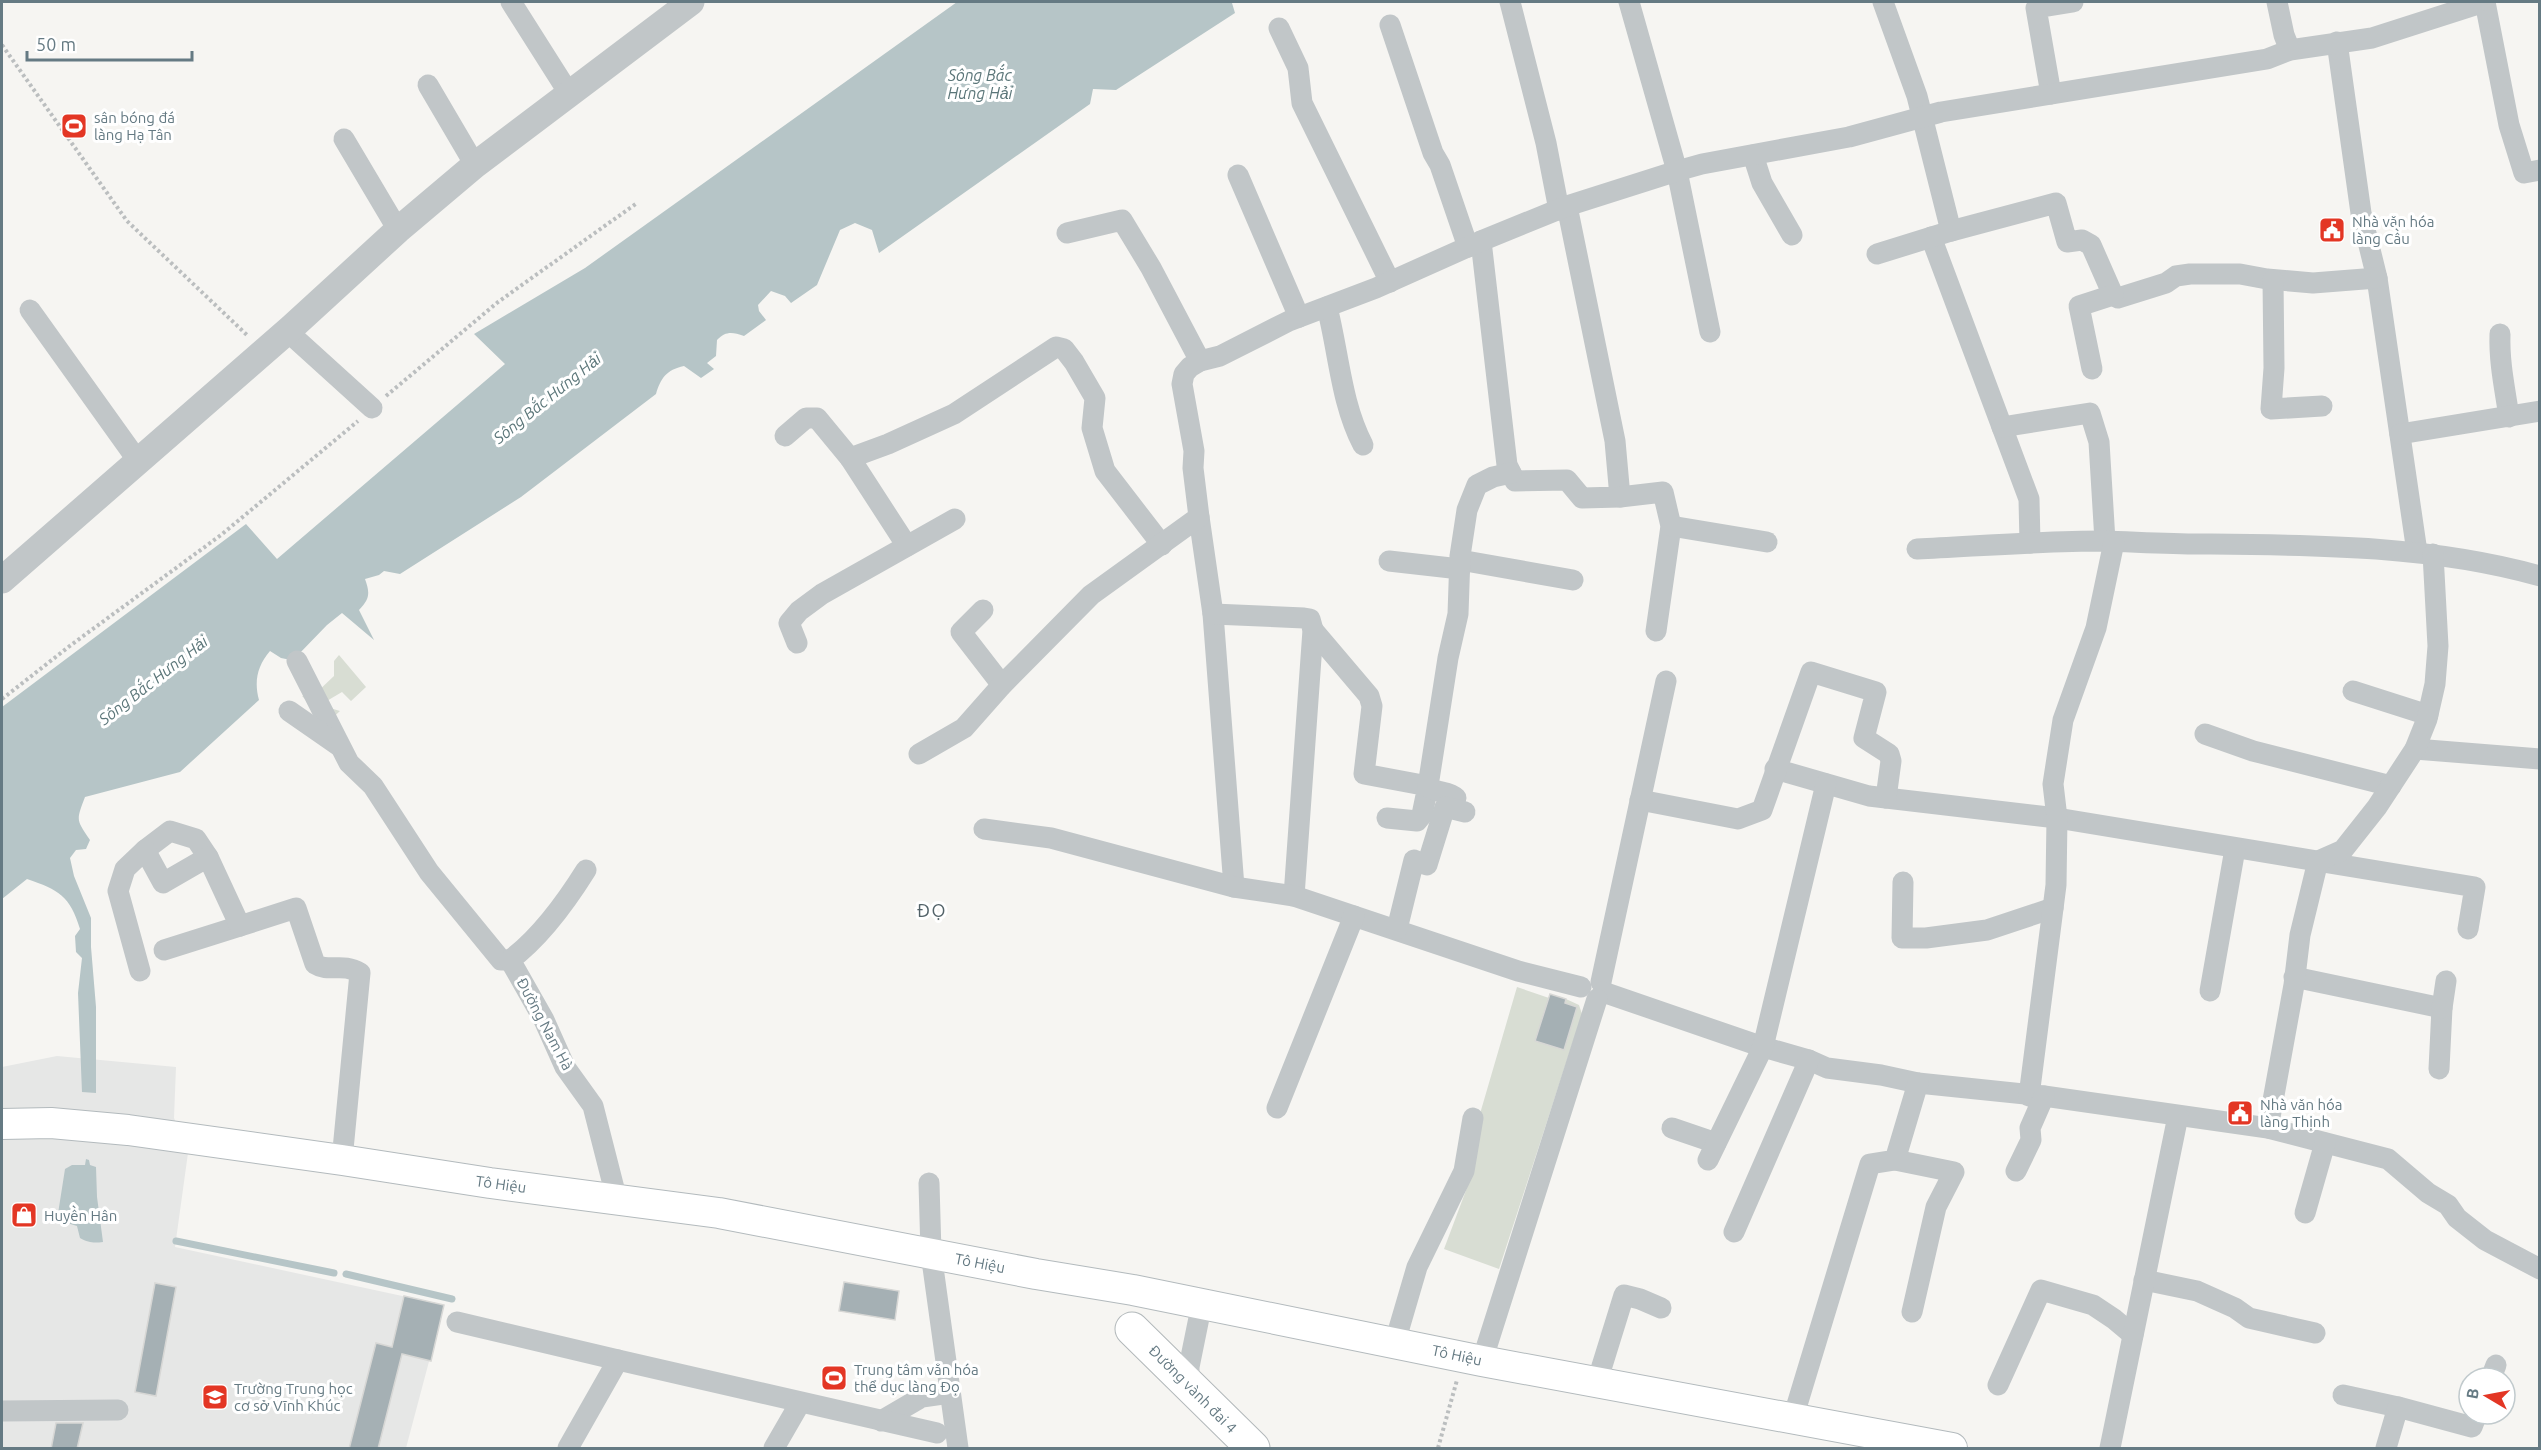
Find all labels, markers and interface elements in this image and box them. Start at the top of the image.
scale bar [27,24,192,62]
text: 50 m [36,34,76,54]
water label: Sông Bắc Hưng Hải [947,63,1014,102]
place label: sân bóng đá làng Hạ Tân [94,109,175,143]
sports icon: sân bóng đá làng Hạ Tân [59,111,89,141]
place label: Nhà văn hóa làng Cầu [2352,213,2435,247]
public building icon: Nhà văn hóa làng Cầu [2317,215,2347,245]
water label: Sông Bắc Hưng Hải [487,346,605,447]
water label: Sông Bắc Hưng Hải [93,629,212,729]
district label: ĐỌ [917,900,947,920]
street label: Đường Nam Hà [514,975,576,1073]
place label: Nhà văn hóa làng Thịnh [2260,1096,2343,1130]
public building icon: Nhà văn hóa làng Thịnh [2225,1098,2255,1128]
street label: Tô Hiệu [475,1172,527,1196]
shop icon: Huyền Hân [9,1200,39,1230]
place label: Huyền Hân [44,1205,117,1224]
street label: Tô Hiệu [953,1250,1007,1276]
street label: Tô Hiệu [1430,1341,1484,1369]
street label: Đường vành đai 4 [1146,1342,1240,1436]
place label: Trung tâm văn hóa thể dục làng Đọ [854,1361,979,1395]
sports icon: Trung tâm văn hóa thể dục làng Đọ [819,1363,849,1393]
north arrow [2457,1366,2517,1426]
place label: Trường Trung học cơ sở Vĩnh Khúc [234,1380,353,1414]
school or university icon: Trường Trung học cơ sở Vĩnh Khúc [200,1382,230,1412]
text: B [2462,1387,2482,1400]

